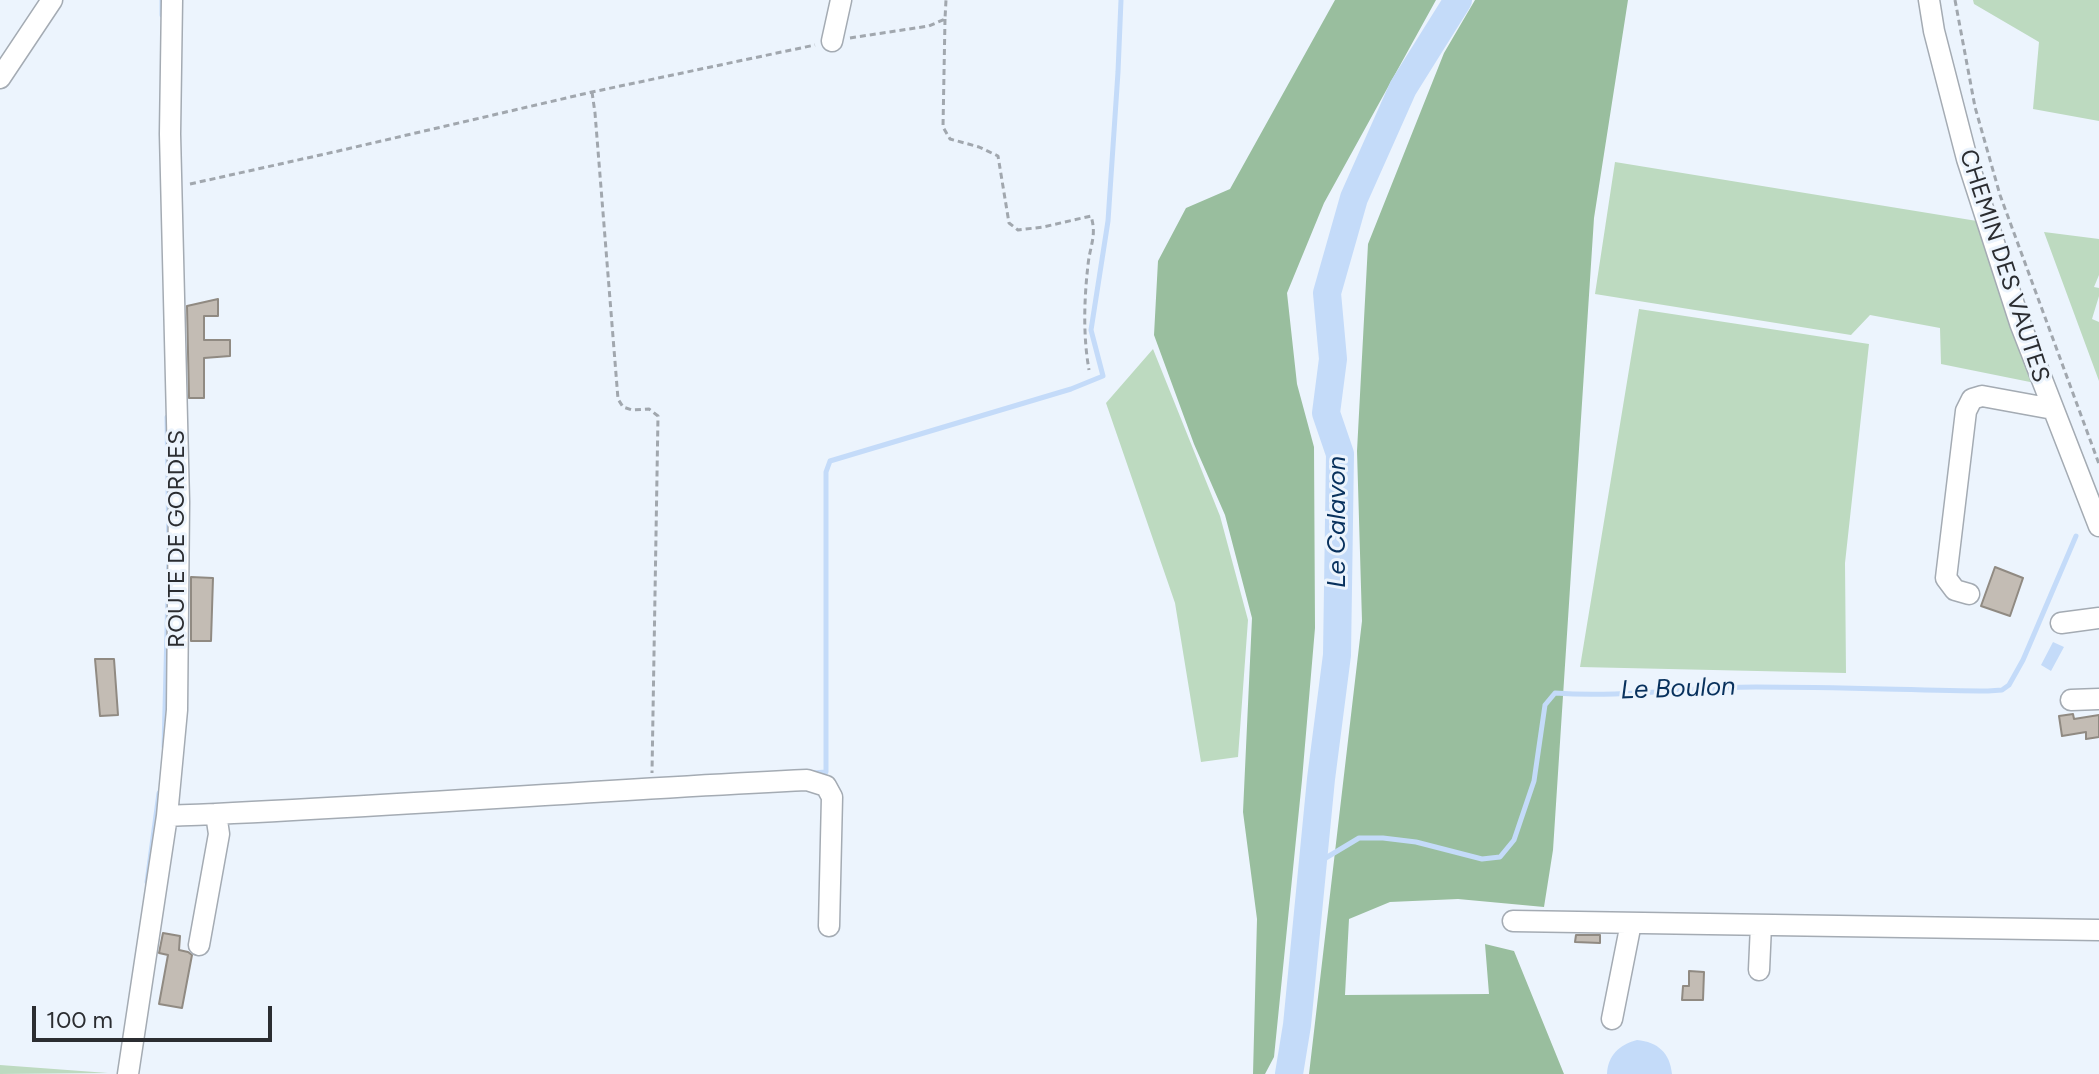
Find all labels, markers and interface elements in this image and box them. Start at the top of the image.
street label: CHEMIN DES VAUTES [1953,146,2055,386]
street label: ROUTE DE GORDES [163,430,191,648]
water label: Le Calavon [1321,456,1353,588]
water label: Le Boulon [1620,671,1736,707]
scale bar [36,990,276,1040]
text: 100 m [46,1005,113,1034]

